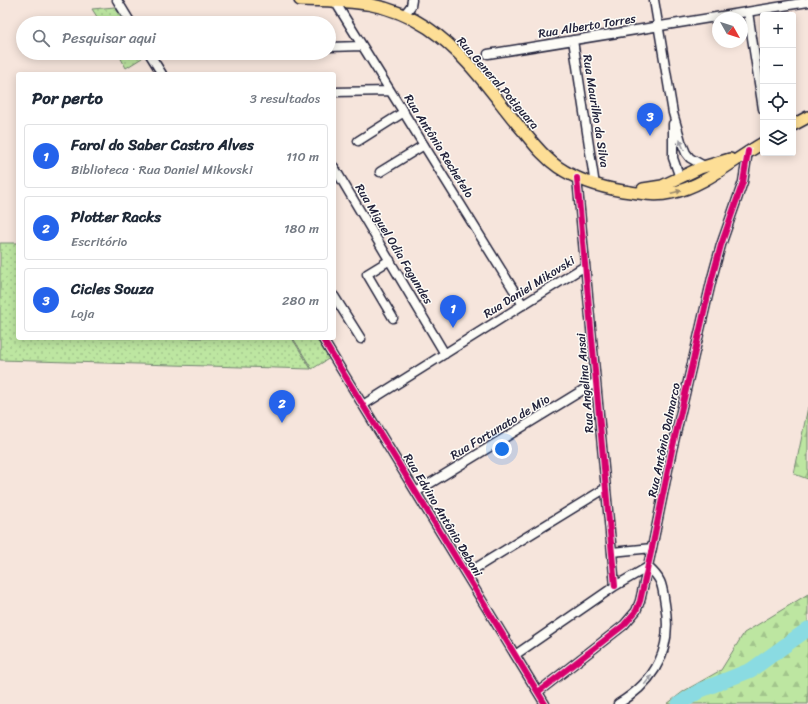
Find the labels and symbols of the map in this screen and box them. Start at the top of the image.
street label: Rua Alberto Torres [537,7,638,45]
north arrow [712,12,748,48]
street label: Rua General Potiguara [451,31,545,135]
street label: Rua Maurilho da Silva [576,53,616,169]
street label: Rua Antônio Rechetelo [398,90,480,203]
pin: 3 [637,103,663,136]
one-way arrow [679,138,685,150]
street label: Rua Miguel Odia Fagundes [349,179,439,309]
one-way arrow [669,188,682,194]
street label: Rua Daniel Mikovski [479,250,580,324]
pin: 1 [440,295,466,328]
street label: Rua Angelina Ansai [570,332,600,434]
street label: Rua Antônio Dalmarco [641,381,687,499]
street label: Rua Fortunato de Mio [446,388,554,466]
pin: 2 [269,390,295,423]
your location [492,439,512,459]
street label: Rua Edvino Antônio Deboni [397,449,489,582]
one-way arrow [643,674,652,685]

